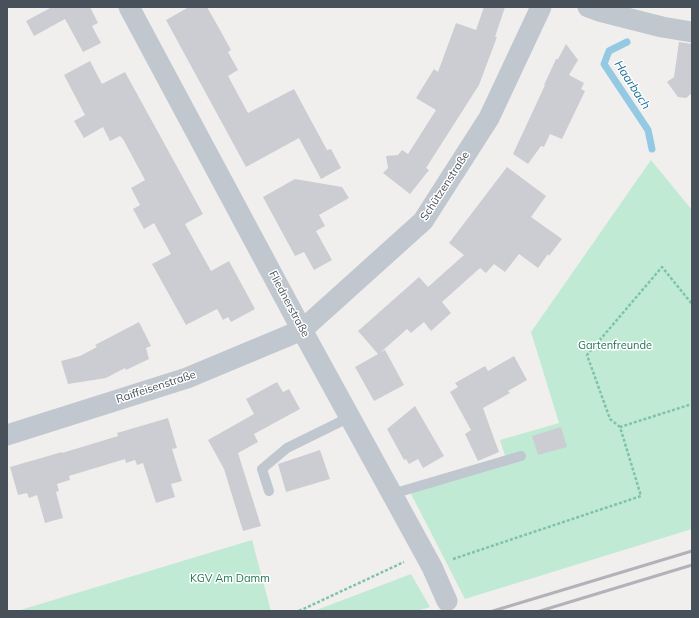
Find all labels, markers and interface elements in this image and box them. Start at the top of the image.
water label: Haarbach [611,58,653,112]
street label: Schützenstraße [418,149,472,223]
street label: Fliednerstraße [266,269,312,339]
park label: Gartenfreunde [578,339,652,353]
street label: Raiffeisenstraße [114,368,198,406]
park label: KGV Am Damm [190,572,270,586]

